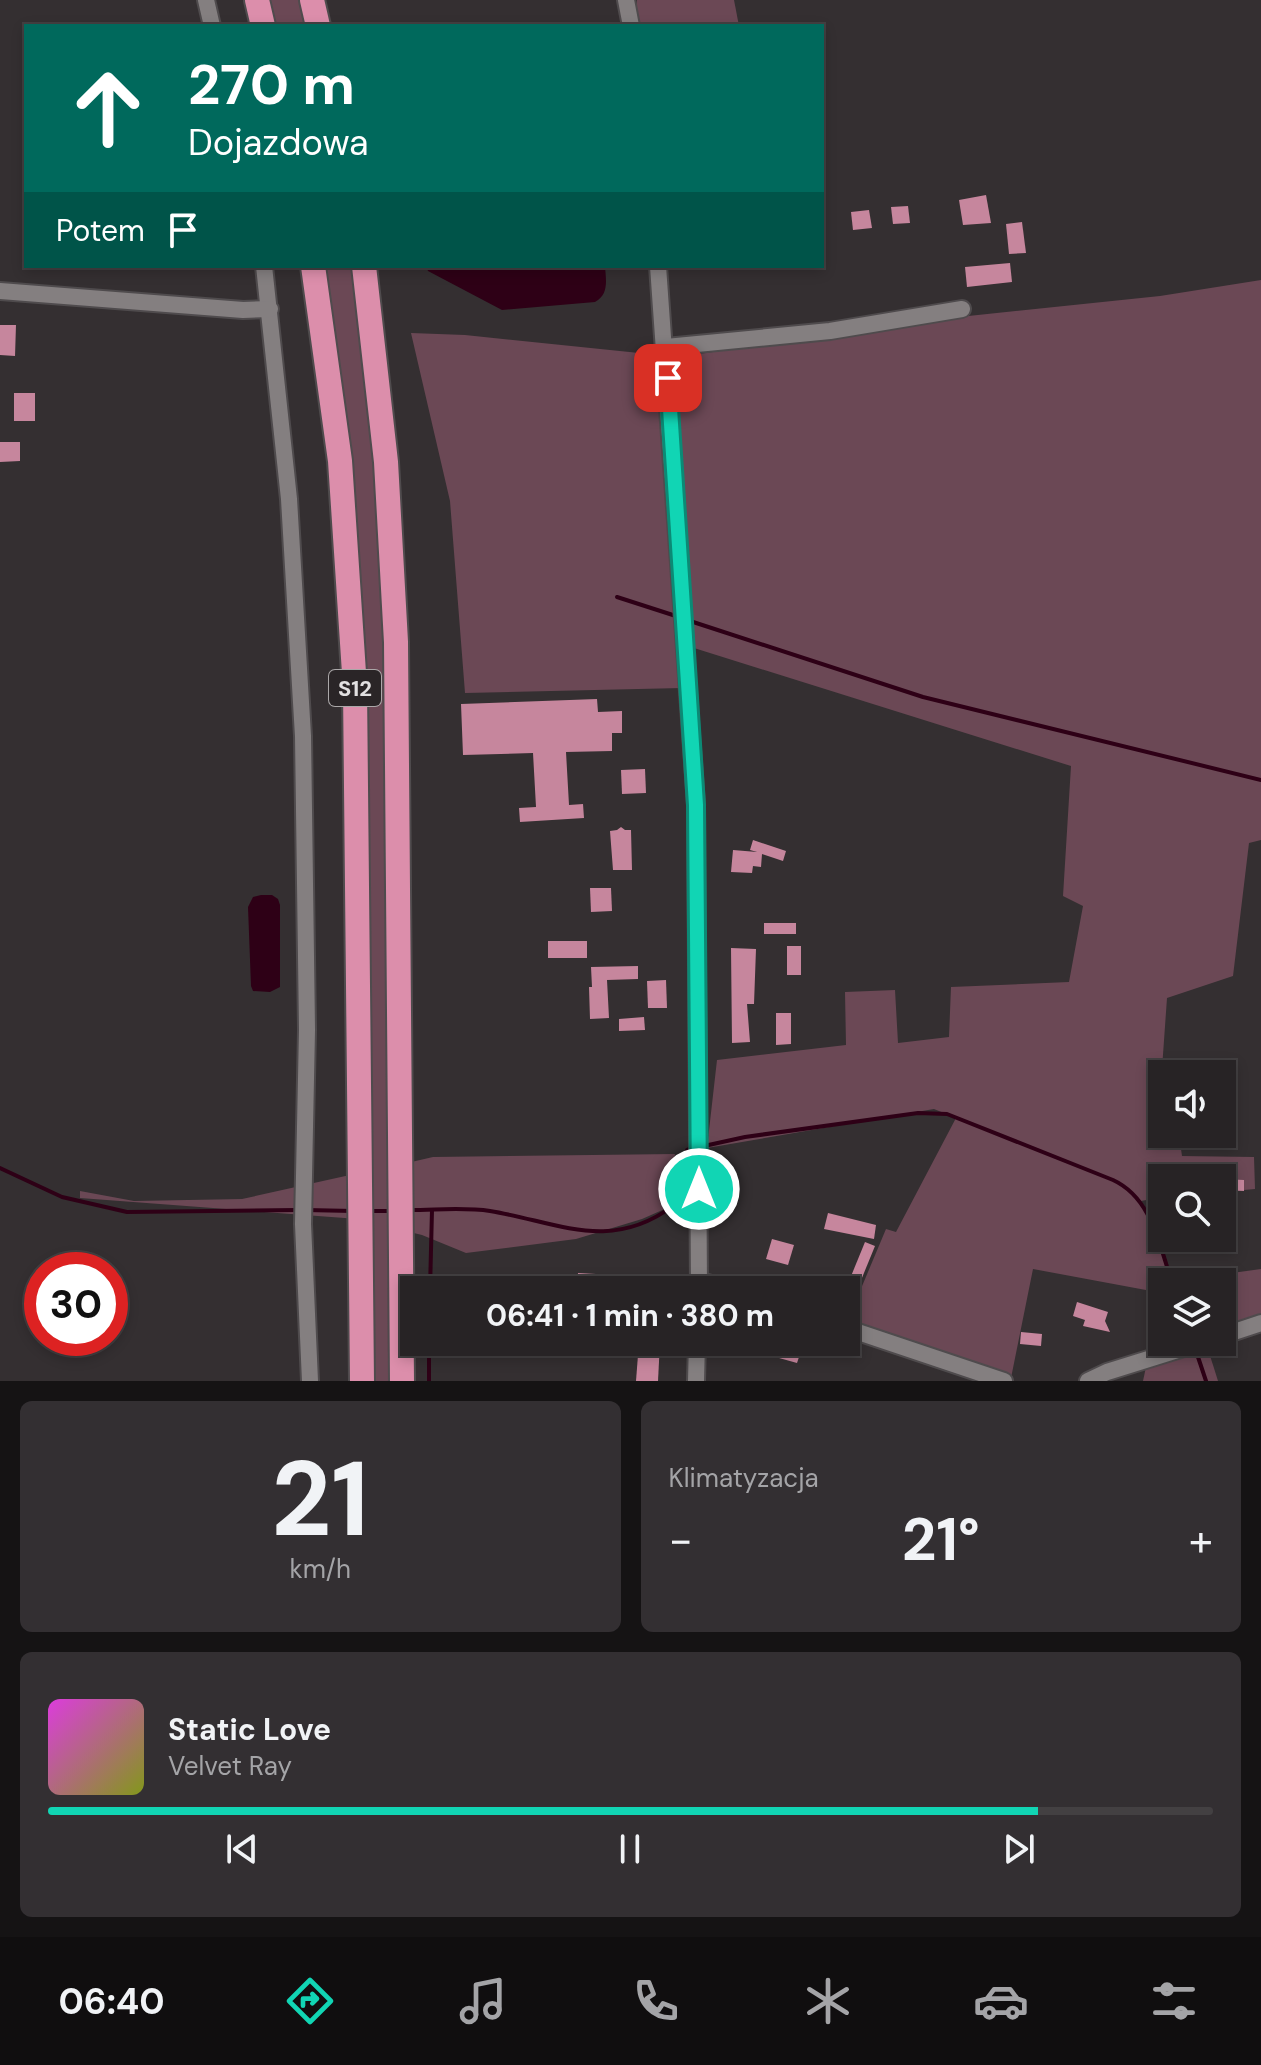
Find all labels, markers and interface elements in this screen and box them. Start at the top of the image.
text: 270 m [188,48,355,121]
icon: ahead [56,56,160,160]
text: Dojazdowa [188,119,369,166]
icon: arrive [161,208,205,252]
text: Potem [56,211,145,250]
pin [634,344,702,412]
icon: arrive [646,356,690,400]
road number: S12 [329,670,381,706]
map controls [1148,1060,1236,1356]
button: sound [1148,1060,1236,1148]
position arrow [657,1147,741,1231]
button: search [1148,1164,1236,1252]
speed limit sign: 30 [24,1252,128,1356]
button: layers [1148,1268,1236,1356]
text: 06:41 · 1 min · 380 m [486,1296,774,1335]
text: 21 [271,1432,369,1567]
text: Klimatyzacja [669,1461,819,1495]
text: 21° [902,1500,980,1579]
text: − [669,1511,693,1569]
text: + [1189,1511,1213,1569]
text: km/h [290,1552,351,1586]
text: Static Love [168,1710,331,1749]
text: Velvet Ray [168,1749,292,1783]
icon: previous [220,1827,264,1871]
icon: pause [608,1827,652,1871]
icon: next [997,1827,1041,1871]
icon: directions [282,1973,338,2029]
icon: music [455,1973,511,2029]
icon: phone [628,1973,684,2029]
icon: climate [800,1973,856,2029]
icon: car [973,1973,1029,2029]
icon: filters [1146,1973,1202,2029]
text: 06:40 [58,1978,165,2025]

